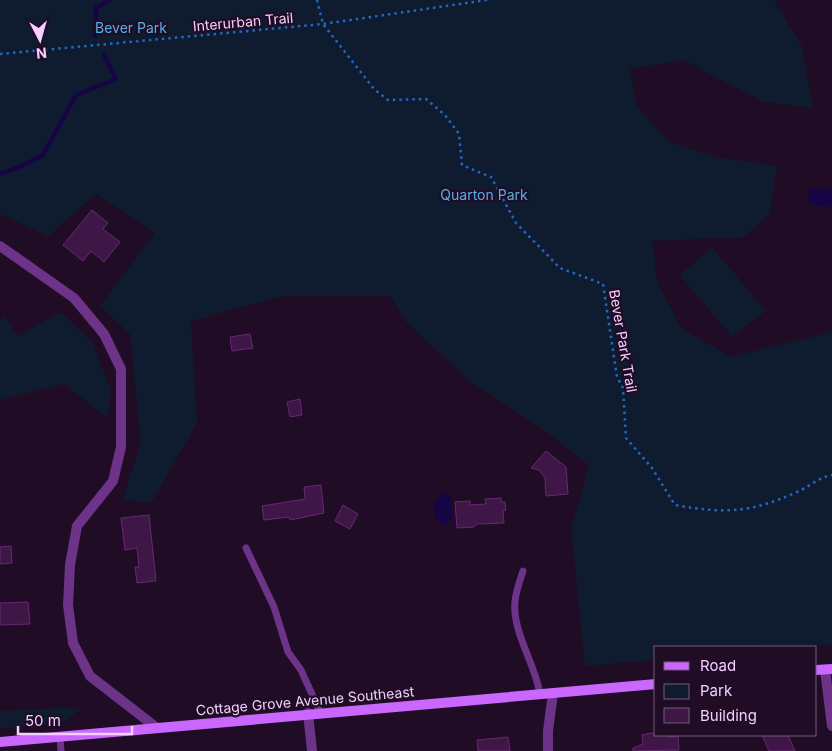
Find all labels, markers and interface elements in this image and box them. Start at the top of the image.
street label: Interurban Trail [192,9,294,34]
north arrow [15,15,65,65]
park label: Bever Park [95,19,167,36]
text: N [35,44,48,62]
park label: Quarton Park [440,186,528,203]
street label: Bever Park Trail [606,288,641,394]
legend [654,646,817,736]
text: Road [700,656,736,675]
text: Park [700,681,733,700]
street label: Cottage Grove Avenue Southeast [195,682,415,719]
scale bar [18,704,131,736]
text: Building [700,706,757,725]
text: 50 m [25,711,61,730]

